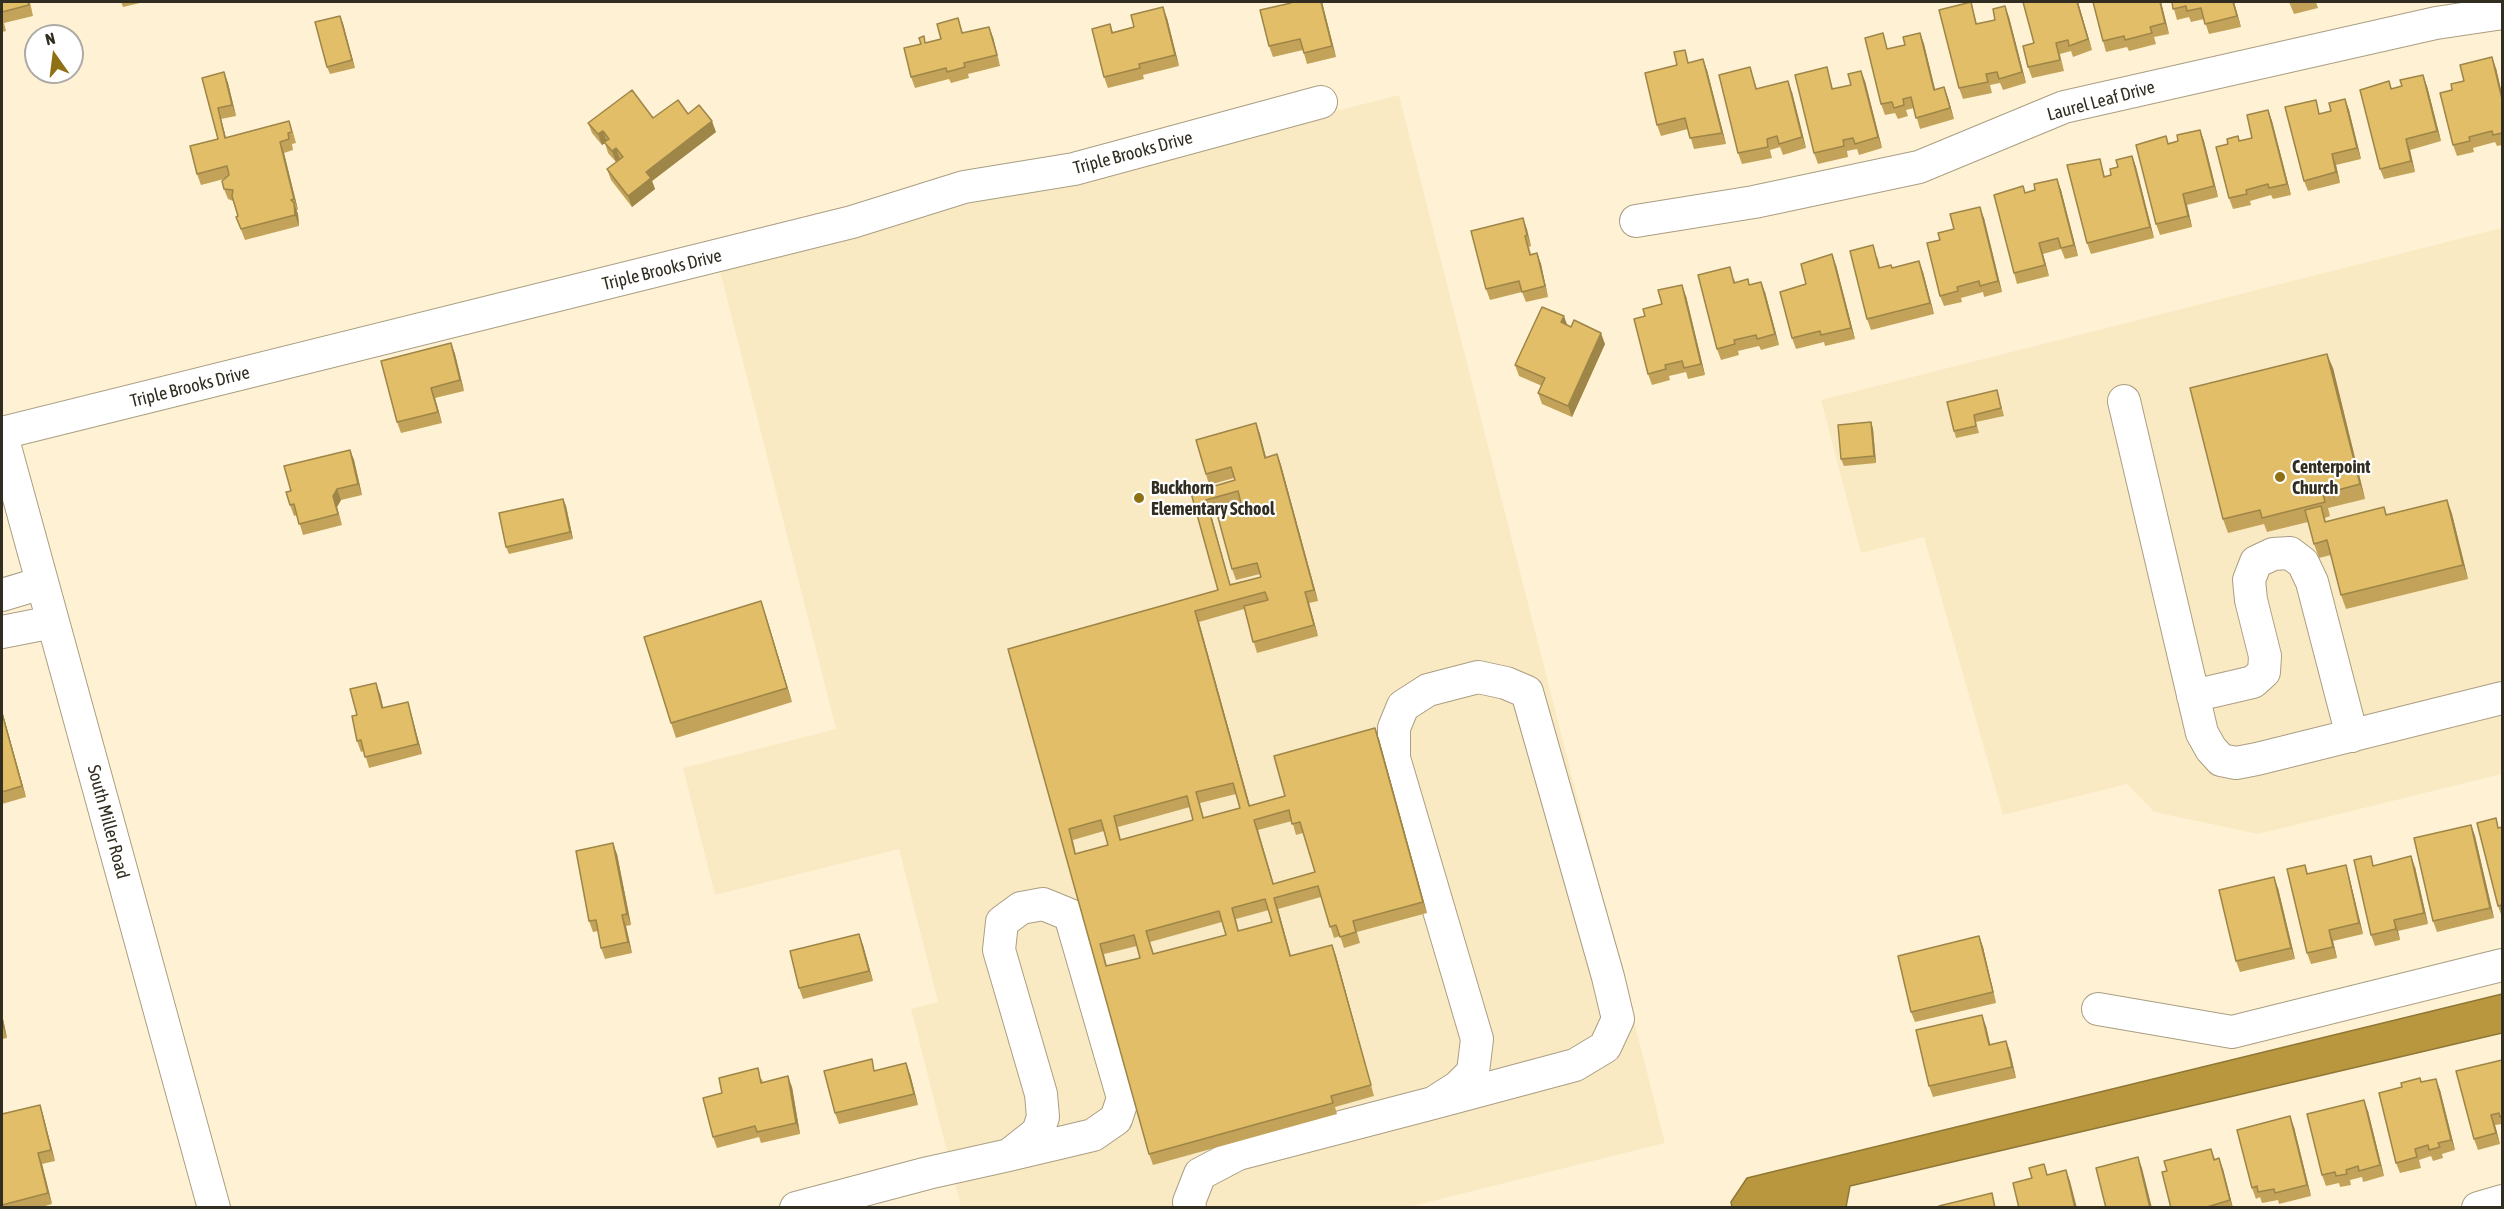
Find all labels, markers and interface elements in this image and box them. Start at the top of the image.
north arrow [24,24,84,84]
text: N [43,29,57,48]
street label: Laurel Leaf Drive [2045,76,2157,126]
street label: Triple Brooks Drive [1071,127,1195,179]
street label: Triple Brooks Drive [600,245,724,295]
street label: Triple Brooks Drive [128,362,252,412]
place label: Centerpoint Church [2292,456,2371,498]
marker: Centerpoint Church [2273,470,2287,484]
place label: Buckhorn Elementary School [1151,477,1275,520]
marker: Buckhorn Elementary School [1132,491,1146,505]
street label: South Miller Road [82,763,134,881]

